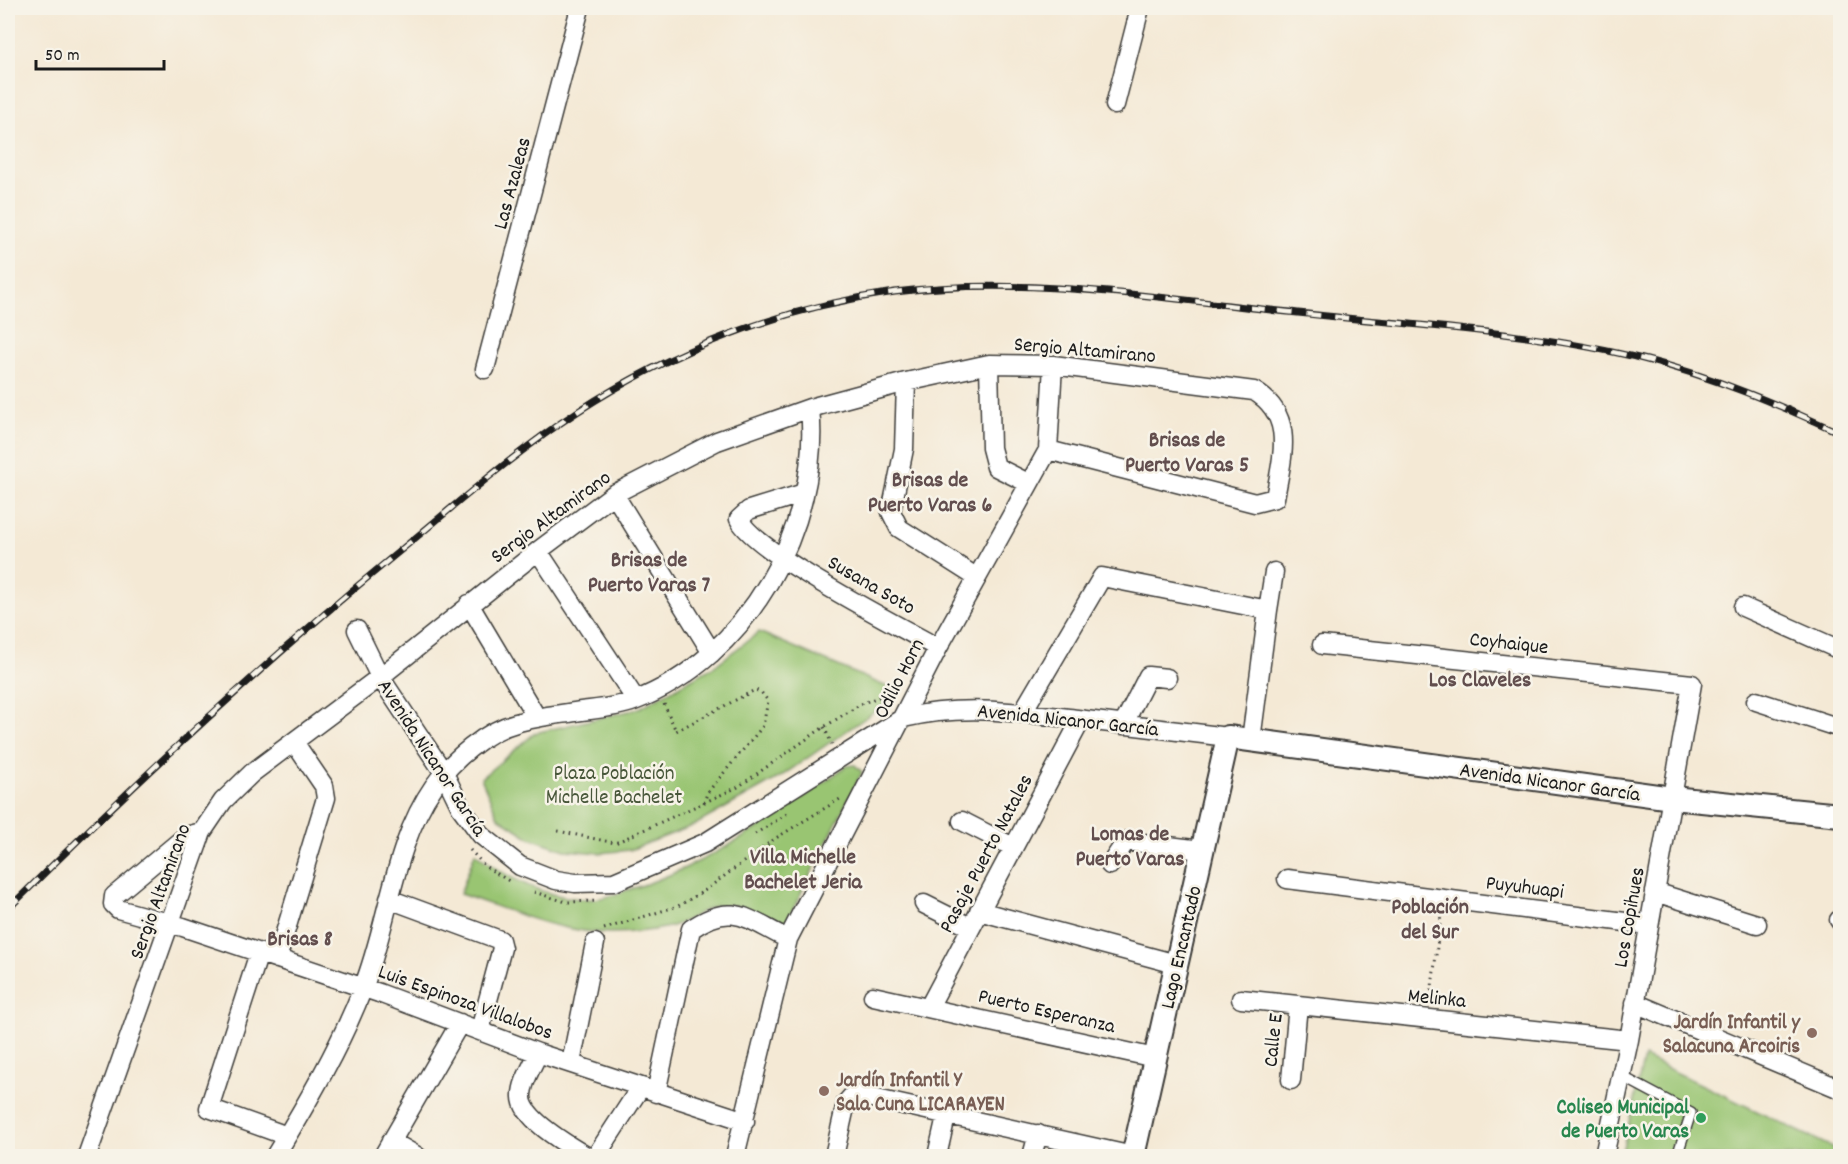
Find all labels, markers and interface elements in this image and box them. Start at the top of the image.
scale bar [36,33,164,71]
text: 50 m [45,44,80,69]
street label: Las Azaleas [487,134,541,233]
street label: Sergio Altamirano [1012,331,1157,373]
district label: Brisas de Puerto Varas 5 [1125,426,1249,482]
street label: Sergio Altamirano [485,464,618,572]
district label: Brisas de Puerto Varas 6 [868,466,993,522]
district label: Brisas de Puerto Varas 7 [588,546,711,602]
street label: Susana Soto [821,549,920,624]
street label: Coyhaique [1468,626,1550,664]
street label: Odilio Horn [868,634,934,725]
district label: Los Claveles [1429,666,1531,697]
street label: Avenida Nicanor García [368,674,493,844]
street label: Avenida Nicanor García [976,698,1161,747]
street label: Avenida Nicanor García [1457,756,1643,812]
park label: Plaza Población Michelle Bachelet [546,760,683,814]
street label: Pasaje Puerto Natales [933,770,1042,939]
street label: Sergio Altamirano [123,820,200,964]
district label: Lomas de Puerto Varas [1076,820,1184,876]
district label: Villa Michelle Bachelet Jeria [744,843,862,899]
street label: Los Copihues [1607,865,1655,970]
street label: Puyuhuapi [1484,869,1565,909]
street label: Lago Encantado [1154,883,1212,1012]
district label: Población del Sur [1391,893,1469,949]
district label: Brisas 8 [267,925,333,956]
street label: Luis Espinoza Villalobos [373,958,557,1049]
street label: Melinka [1406,982,1469,1018]
street label: Puerto Esperanza [975,983,1119,1044]
place label: Jardín Infantil y Salacuna Arcoiris [1663,1009,1801,1063]
street label: Calle E [1257,1012,1293,1069]
marker: Jardín Infantil y Salacuna Arcoiris [1805,1026,1819,1040]
place label: Jardín Infantil Y Sala Cuna LICARAYEN [836,1067,1005,1121]
marker: Jardín Infantil Y Sala Cuna LICARAYEN [817,1084,831,1098]
place label: Coliseo Municipal de Puerto Varas [1556,1094,1690,1148]
marker: Coliseo Municipal de Puerto Varas [1694,1111,1708,1125]

